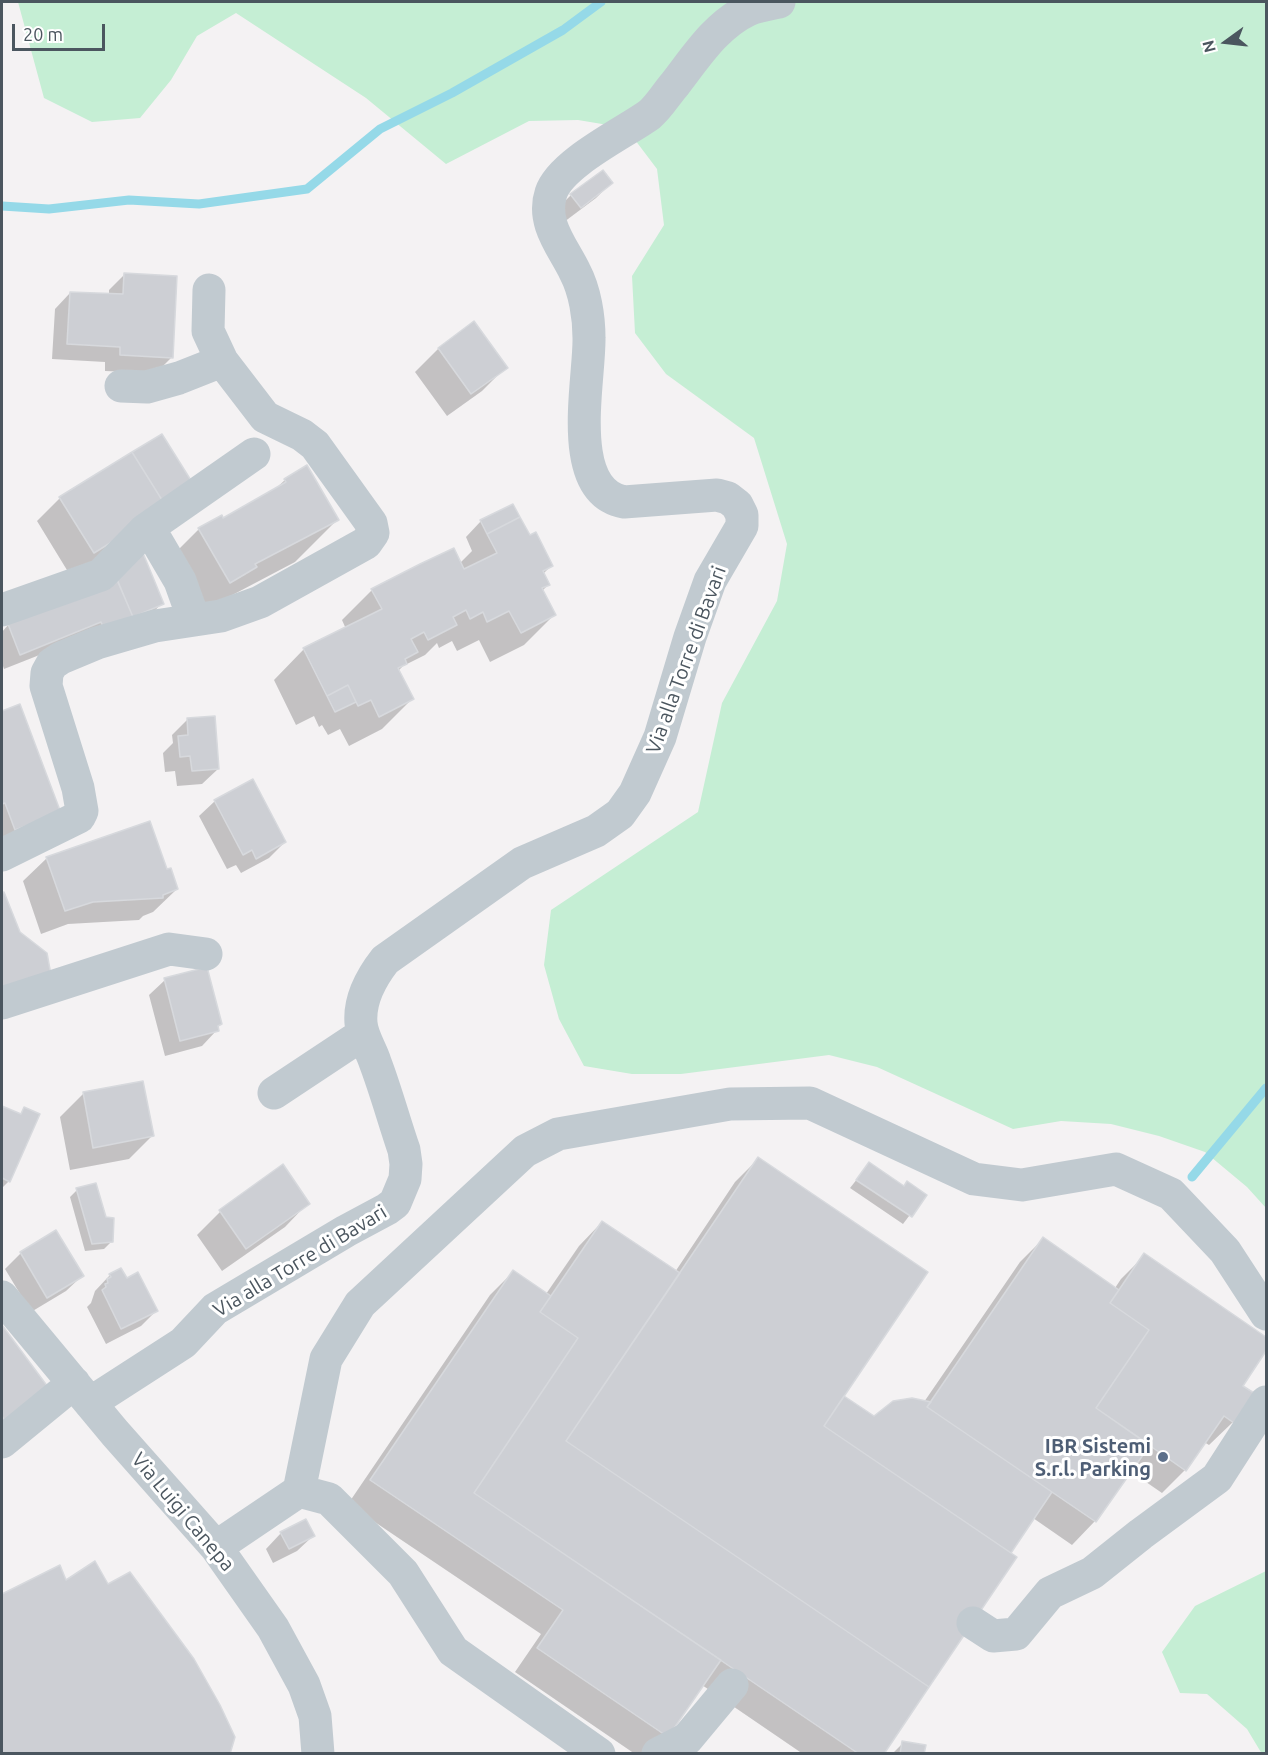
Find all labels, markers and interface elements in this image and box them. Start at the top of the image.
scale bar [15,12,108,50]
north arrow [1196,12,1256,72]
text: 20 m [23,24,63,44]
text: N [1198,39,1219,55]
street label: Via alla Torre di Bavari [641,563,731,757]
street label: Via alla Torre di Bavari [209,1200,391,1322]
place label: IBR Sistemi S.r.l. Parking [1035,1434,1151,1481]
street label: Via Luigi Canepa [126,1448,240,1576]
marker: IBR Sistemi S.r.l. Parking [1156,1450,1170,1464]

